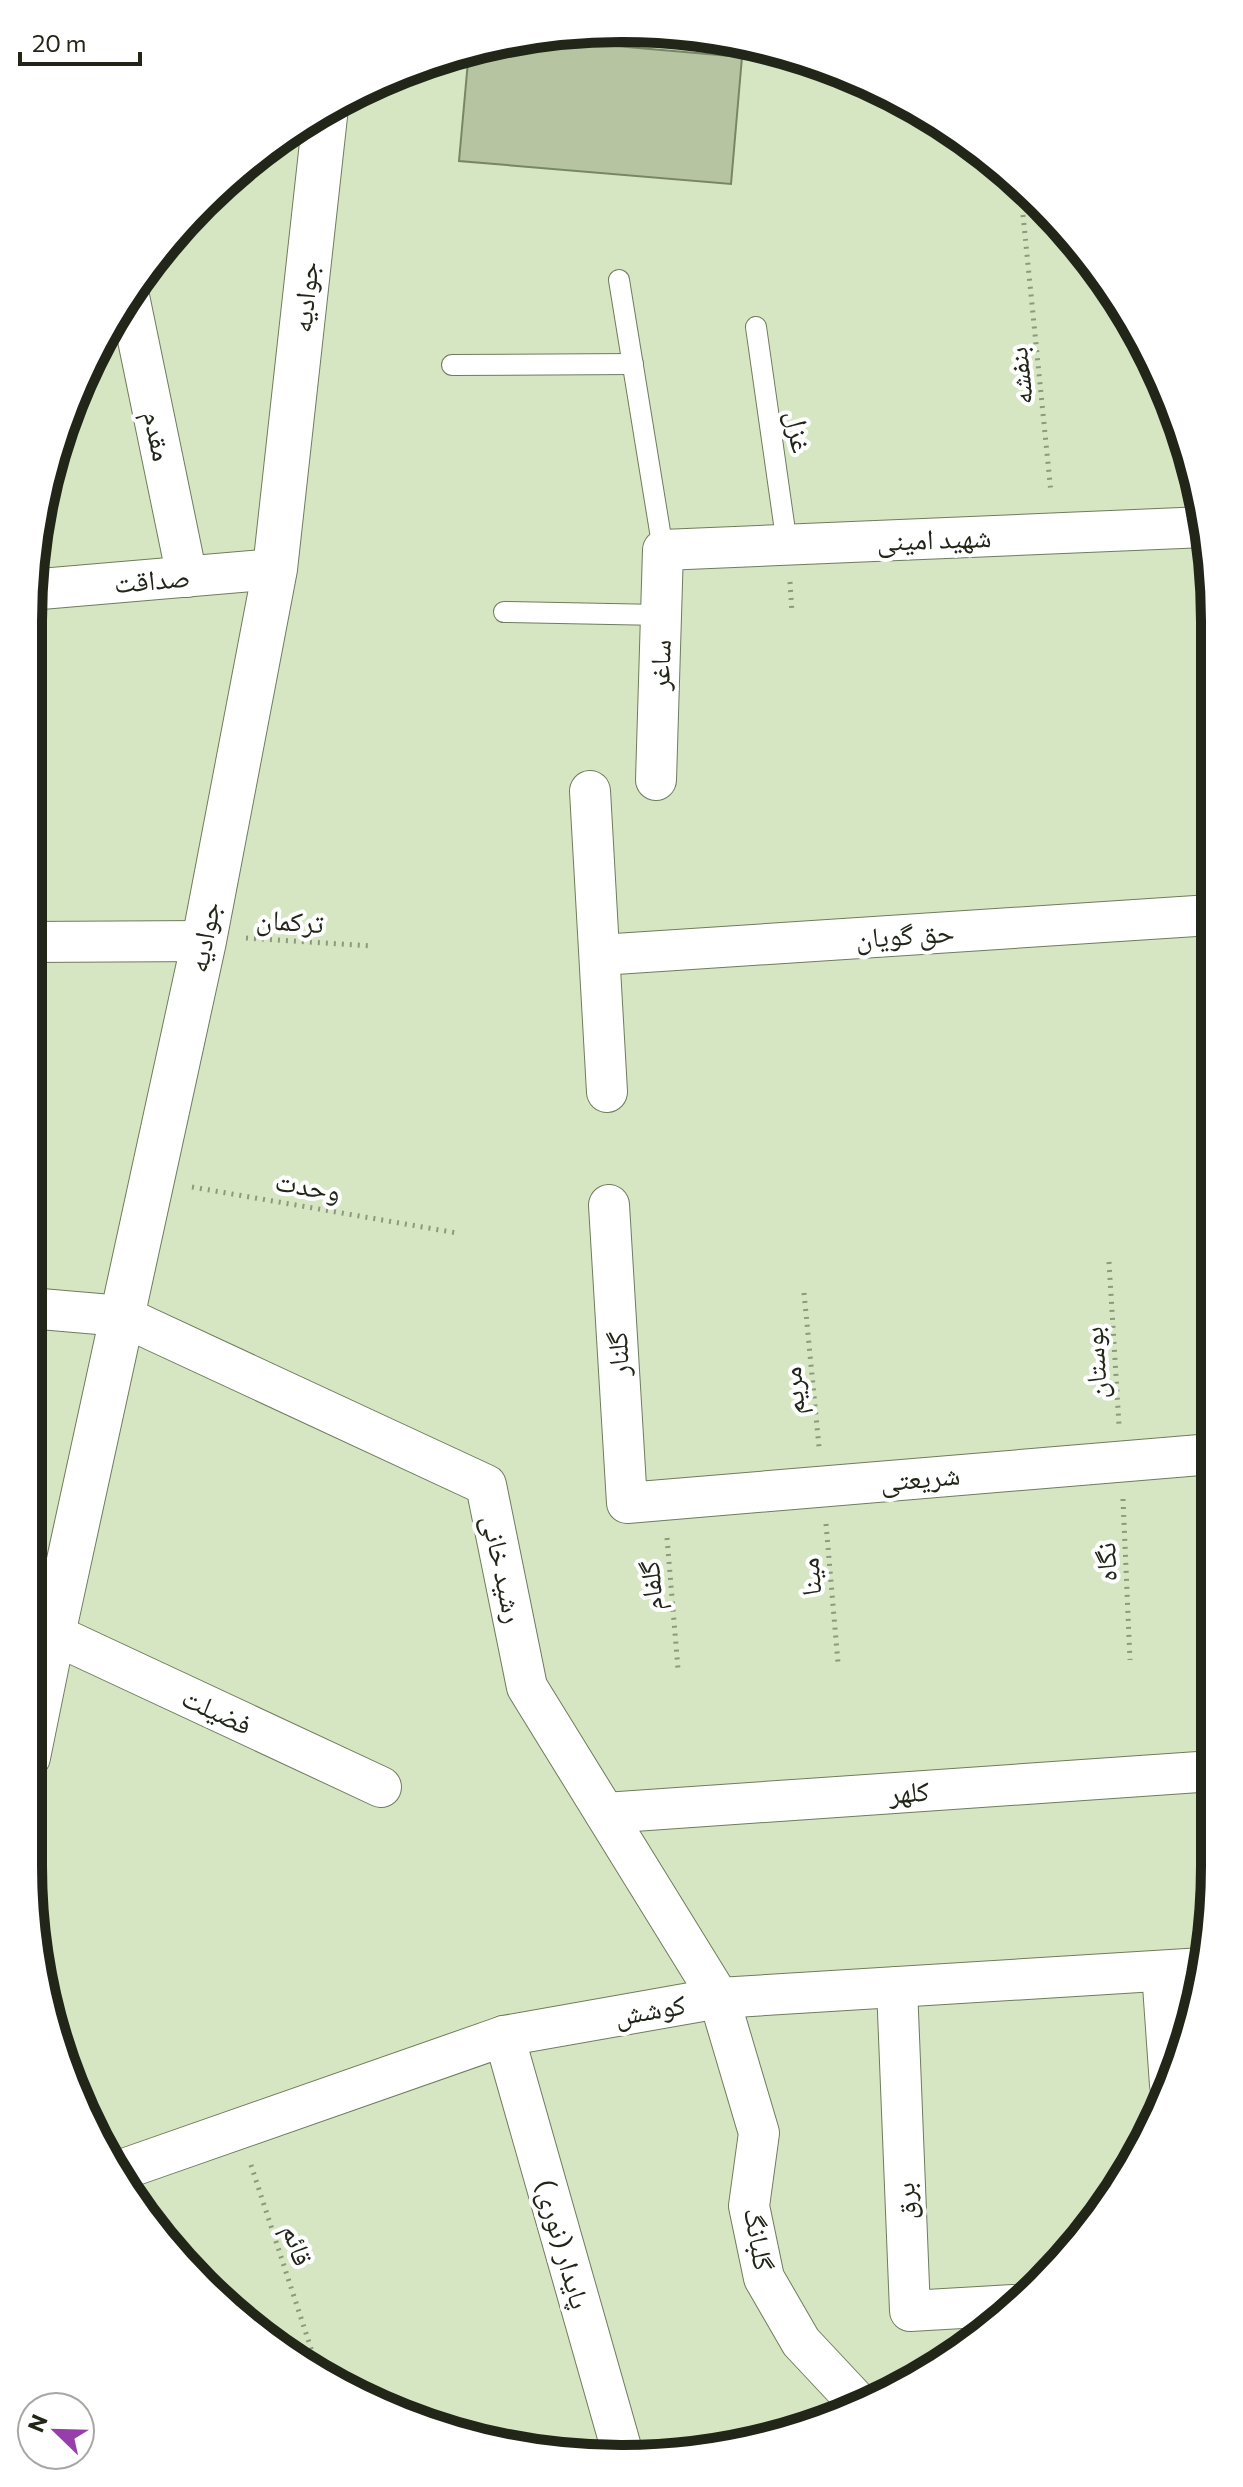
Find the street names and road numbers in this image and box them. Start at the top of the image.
street label: جوادیه [283,260,325,334]
street label: بنفشه [999,346,1039,407]
street label: مقدم [134,408,181,465]
street label: غزل [779,409,820,455]
street label: شهید امینی [876,519,992,559]
street label: صداقت [112,559,192,599]
street label: ساغر [641,639,677,692]
street label: جوادیه [180,899,227,975]
street label: ترکمان [255,901,325,940]
street label: حق گویان [854,914,956,956]
street label: وحدت [273,1163,344,1207]
street label: بوستان [1075,1325,1114,1401]
street label: گلنار [599,1331,635,1378]
street label: مریم [773,1365,814,1417]
street label: شریعتی [878,1457,962,1499]
street label: رشید خانی [474,1512,532,1626]
street label: نگاه [1087,1542,1123,1582]
street label: مینا [790,1557,828,1598]
street label: گلفام [631,1559,672,1613]
street label: فضیلت [177,1679,258,1741]
street label: کلهر [887,1773,931,1809]
street label: کوشش [612,1986,689,2034]
street label: پایدار (نوری) [528,2175,599,2313]
street label: برق [886,2182,924,2220]
street label: گلبانگ [738,2205,782,2273]
street label: قائم [274,2220,322,2271]

